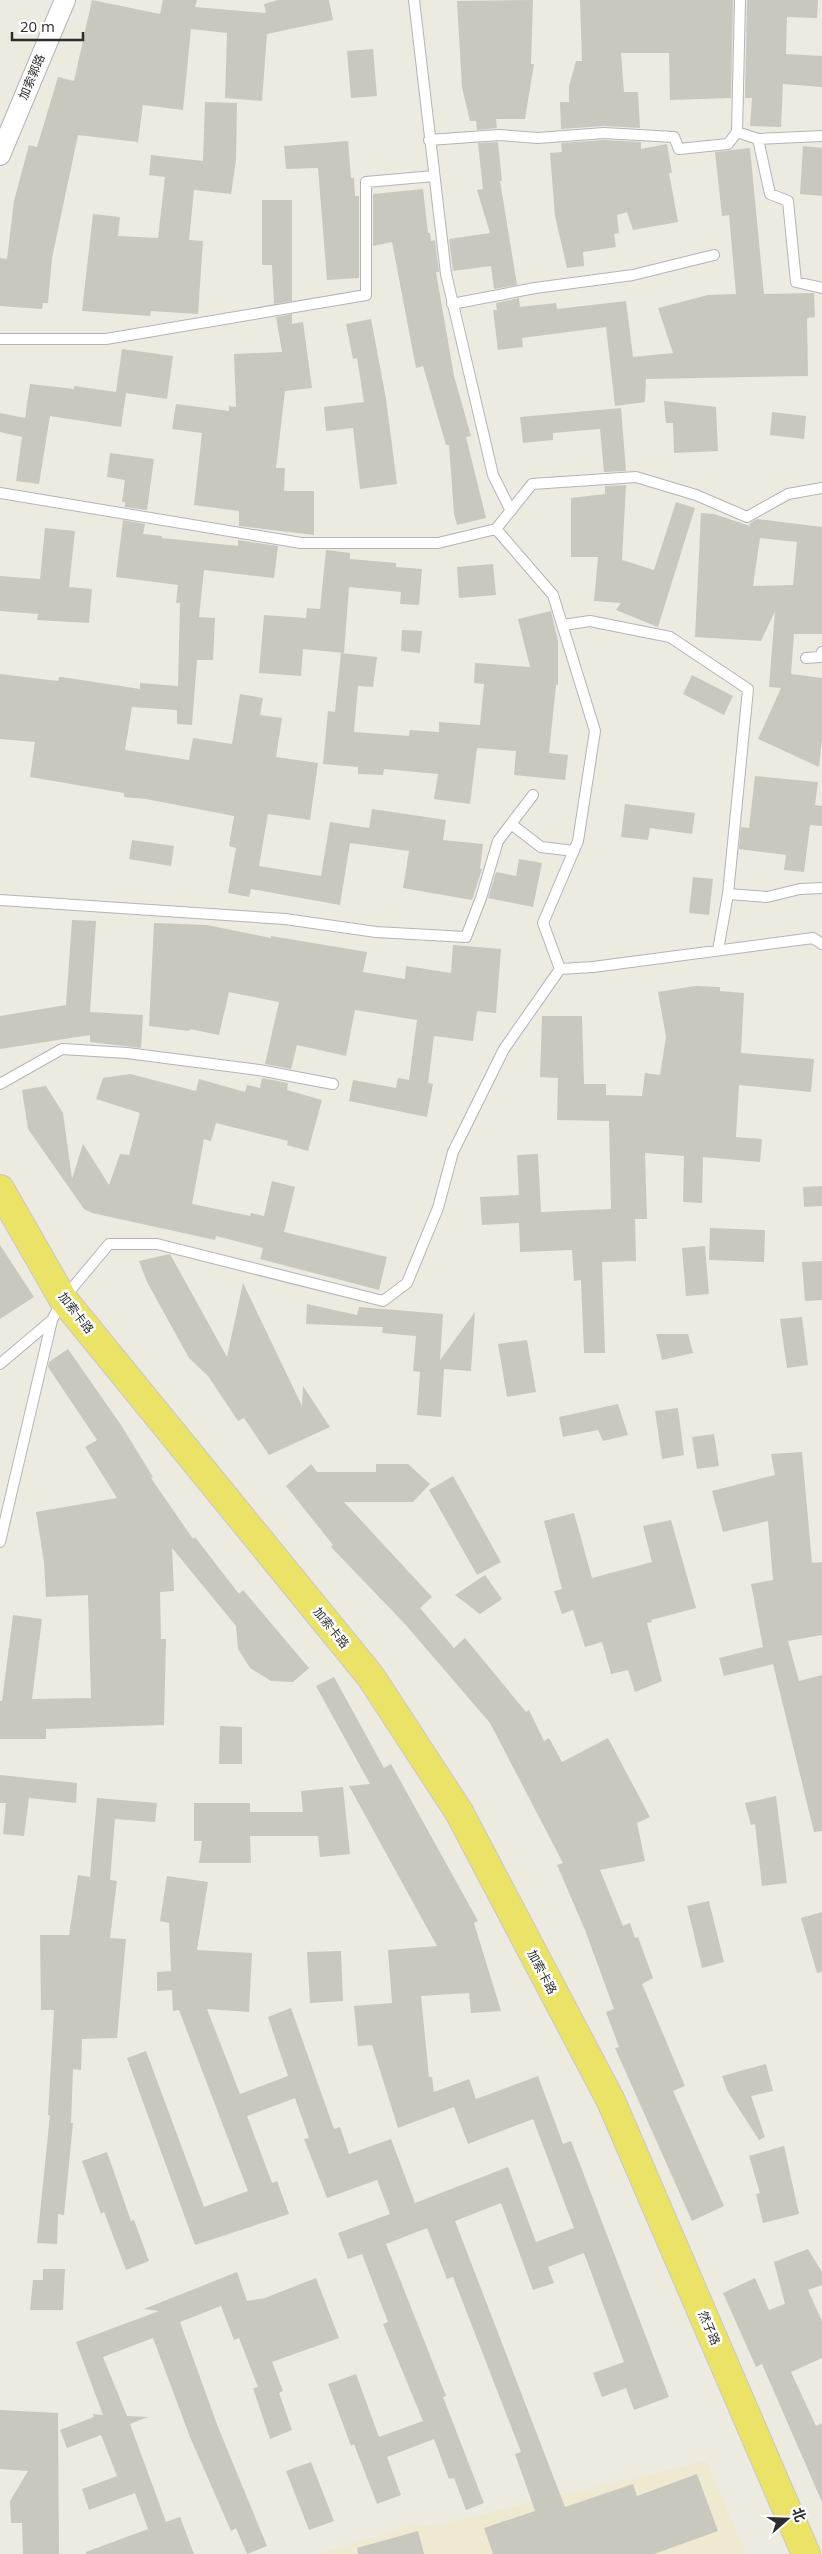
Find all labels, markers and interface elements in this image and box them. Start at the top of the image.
scale bar [12,10,84,42]
text: 20 m [20,16,55,36]
street label: 加索郭路 [14,51,49,102]
street label: 加索卡路 [55,1289,98,1337]
street label: 加索卡路 [310,1604,353,1652]
street label: 加索卡路 [524,1947,561,1997]
street label: 然子路 [695,2308,724,2348]
north arrow [762,2494,812,2544]
text: 北 [788,2505,811,2524]

